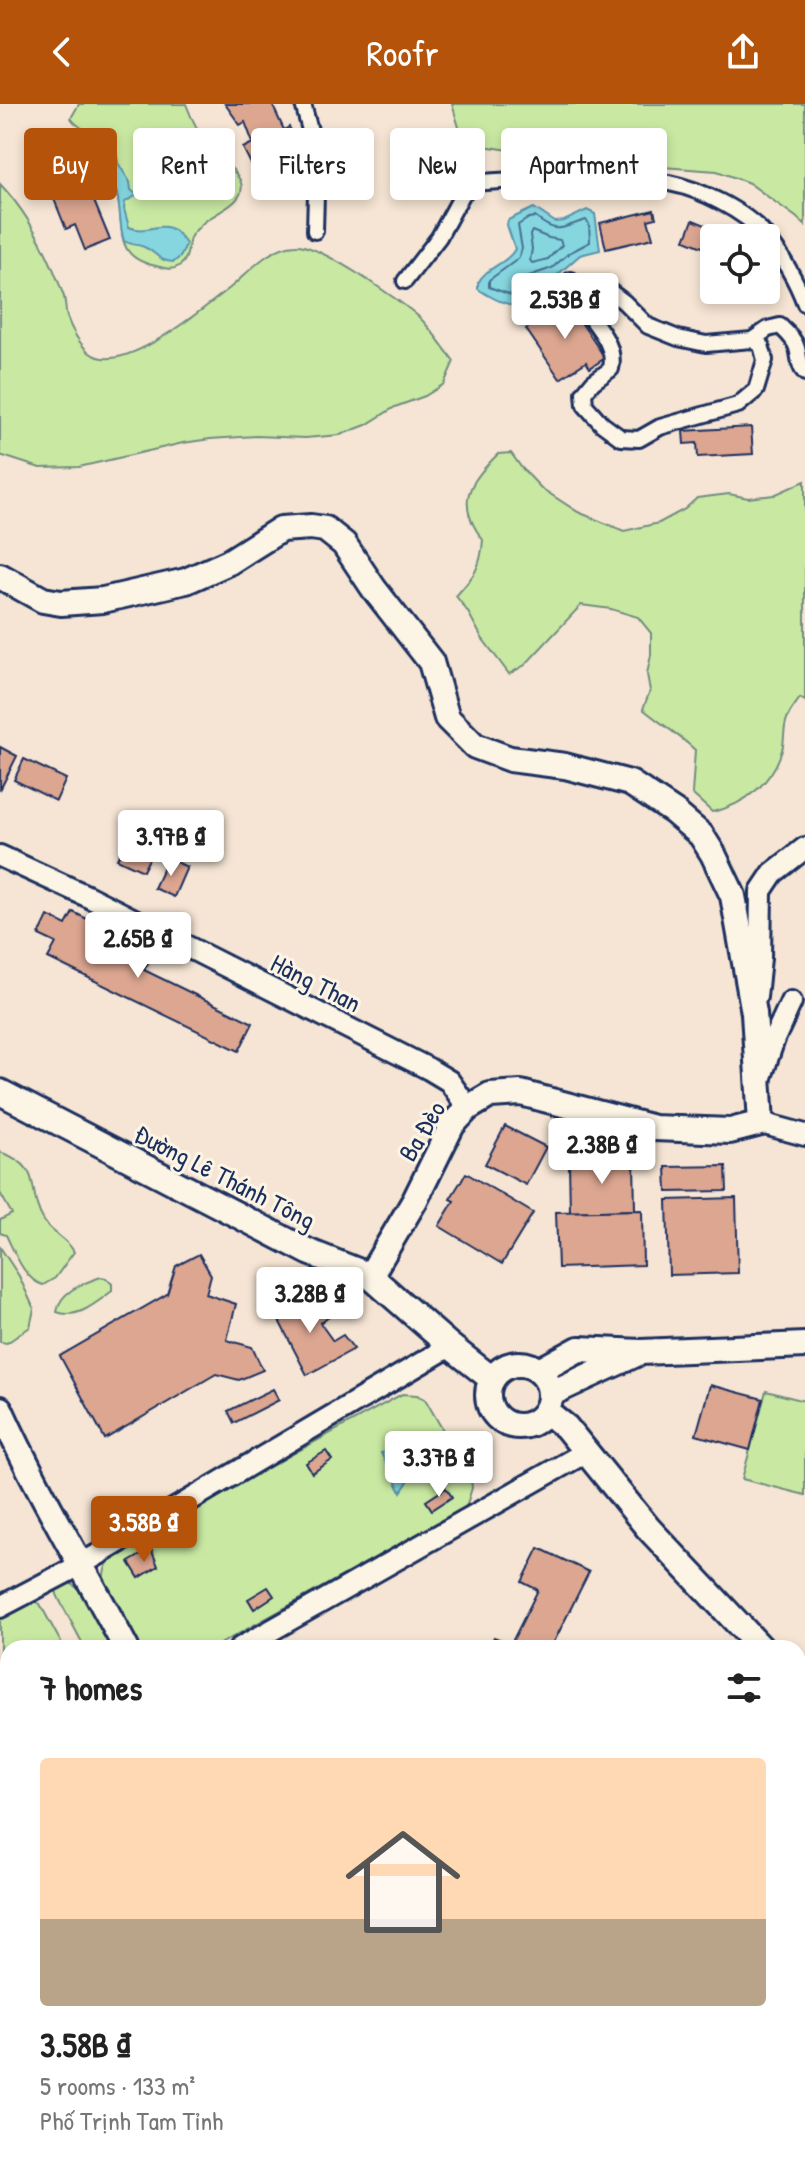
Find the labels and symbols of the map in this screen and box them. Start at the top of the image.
pin: 2.53B ₫ [491,273,639,341]
pin: 3.97B ₫ [97,810,245,878]
pin: 2.65B ₫ [64,912,212,980]
street label: Hàng Than [265,945,367,1020]
street label: Ba Đèo [390,1094,453,1167]
street label: Đường Lê Thánh Tông [129,1116,322,1237]
pin: 2.38B ₫ [528,1118,676,1186]
pin: 3.28B ₫ [236,1267,384,1335]
pin: 3.37B ₫ [365,1431,513,1499]
pin: 3.58B ₫ [70,1496,218,1564]

